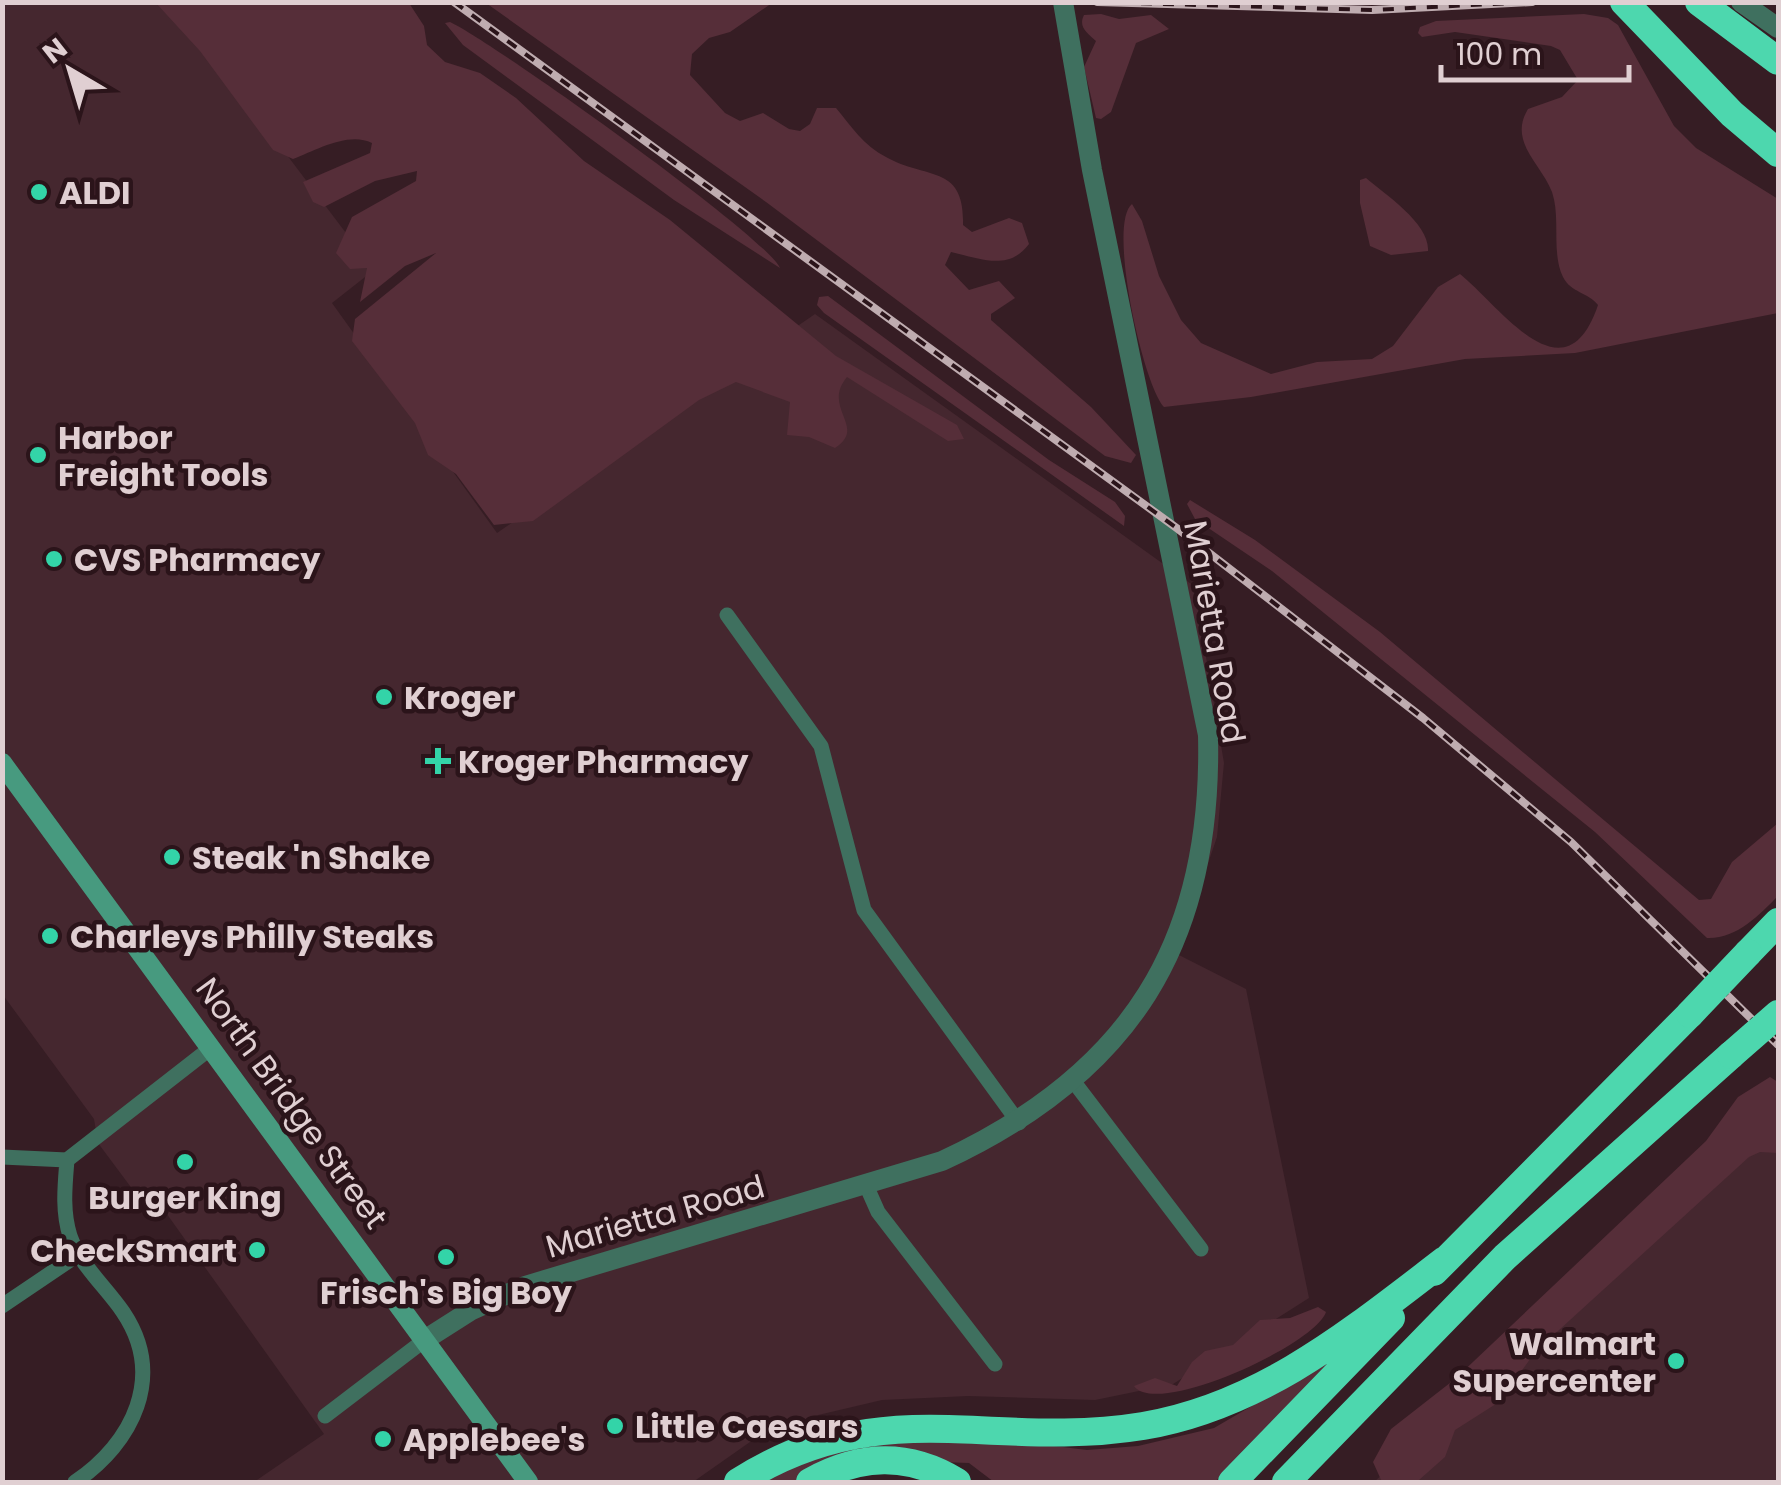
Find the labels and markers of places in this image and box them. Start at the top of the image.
place label: ALDI [59,170,131,215]
marker: ALDI [28,181,50,203]
place label: Harbor Freight Tools [58,415,268,497]
marker: Harbor Freight Tools [27,444,49,466]
place label: CVS Pharmacy [74,537,321,582]
marker: CVS Pharmacy [43,548,65,570]
place label: Kroger [404,675,516,720]
marker: Kroger [373,686,395,708]
place label: Kroger Pharmacy [458,739,749,784]
marker: Kroger Pharmacy [427,750,449,772]
place label: Steak 'n Shake [192,835,431,880]
marker: Steak 'n Shake [161,846,183,868]
place label: Charleys Philly Steaks [70,914,434,959]
marker: Charleys Philly Steaks [39,925,61,947]
marker: Burger King [174,1151,196,1173]
place label: Burger King [88,1175,282,1220]
place label: CheckSmart [30,1228,237,1273]
marker: CheckSmart [246,1239,268,1261]
marker: Frisch's Big Boy [435,1246,457,1268]
place label: Frisch's Big Boy [320,1270,573,1315]
place label: Walmart Supercenter [1453,1321,1656,1403]
marker: Walmart Supercenter [1665,1350,1687,1372]
place label: Little Caesars [635,1404,859,1449]
marker: Little Caesars [604,1415,626,1437]
place label: Applebee's [403,1417,585,1462]
marker: Applebee's [372,1428,394,1450]

